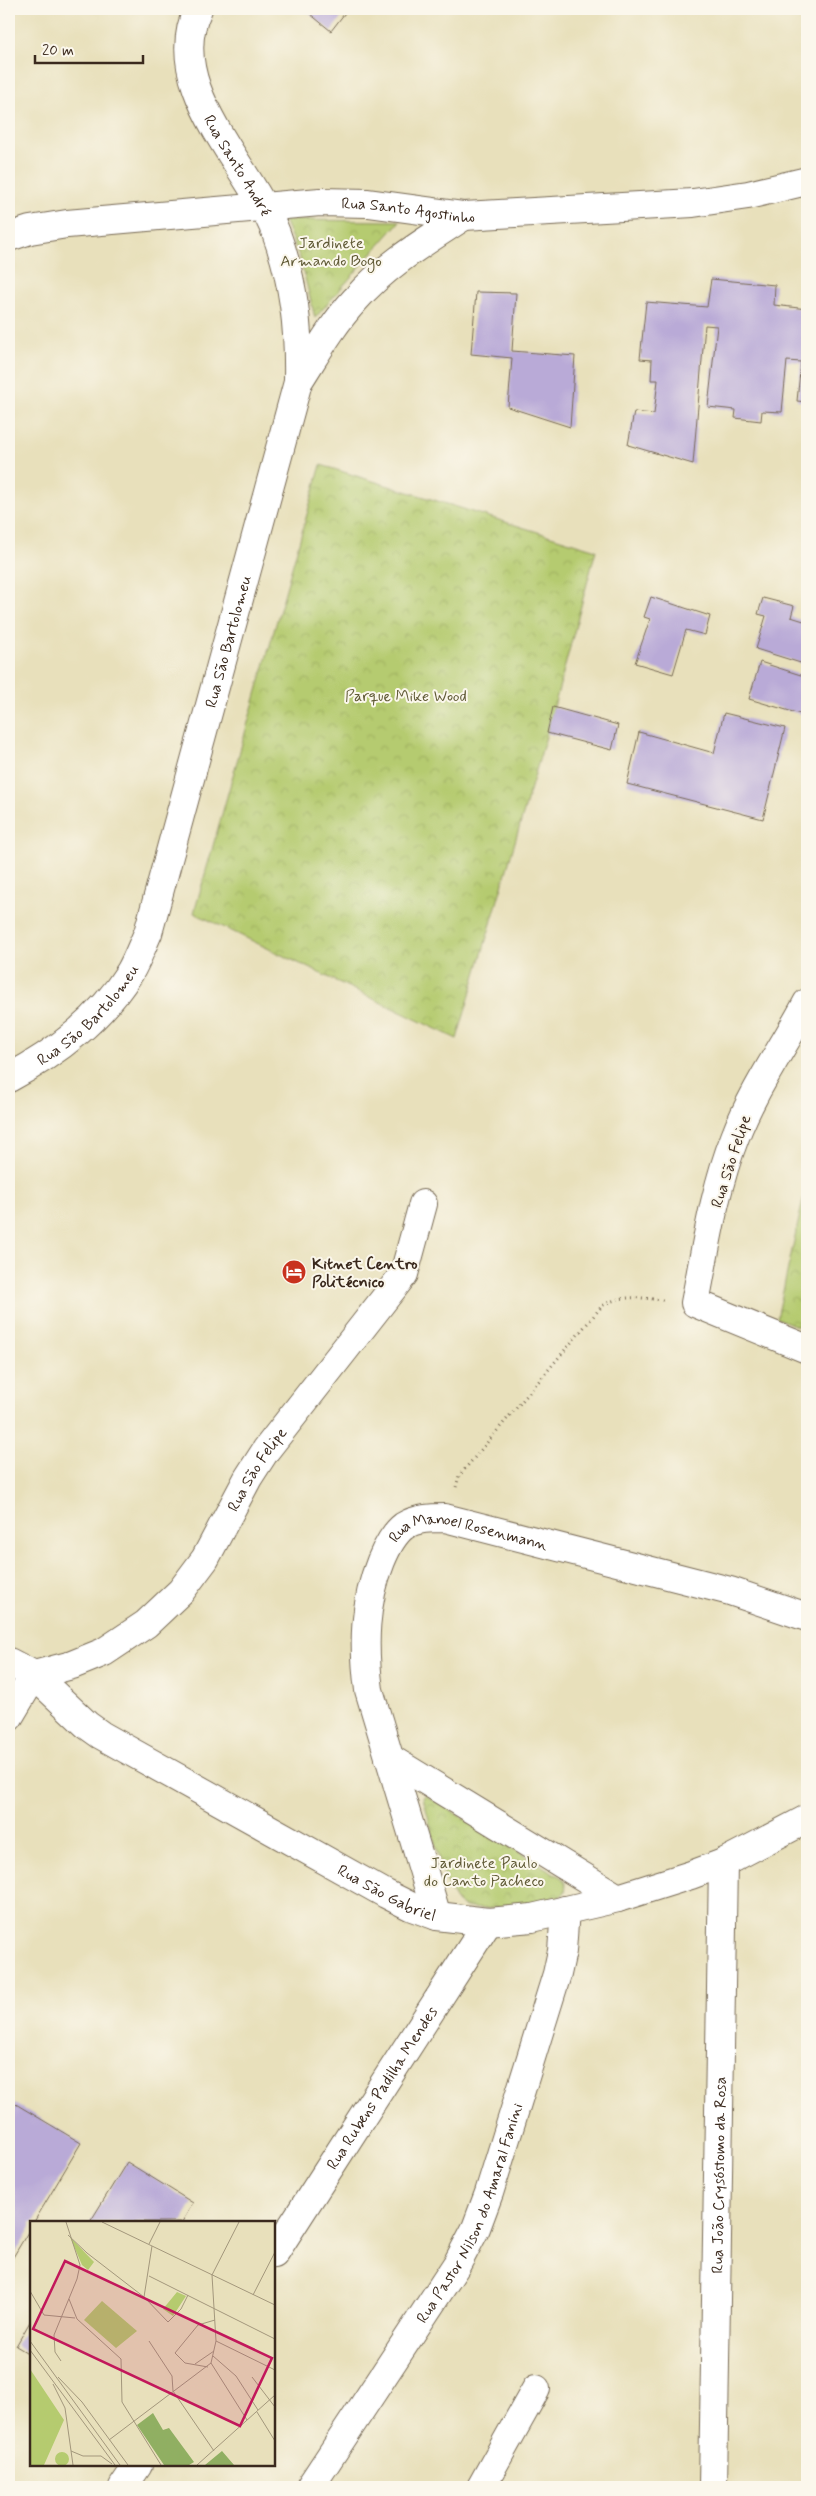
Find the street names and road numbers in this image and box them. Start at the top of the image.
street label: Rua Santo André [198,111,276,220]
street label: Rua Santo Agostinho [341,193,475,228]
street label: Rua São Bartolomeu [201,573,257,710]
street label: Rua São Bartolomeu [33,961,144,1071]
street label: Rua São Felipe [707,1112,756,1211]
street label: Rua São Felipe [223,1423,292,1516]
street label: Rua Manoel Rosenmann [387,1537,555,1557]
street label: Rua São Gabriel [333,1860,439,1927]
street label: Rua Rubens Padilha Mendes [322,2003,443,2174]
street label: Rua João Crysóstomo da Rosa [707,2076,732,2274]
street label: Rua Pastor Nilson do Amaral Fanini [412,2100,528,2328]

